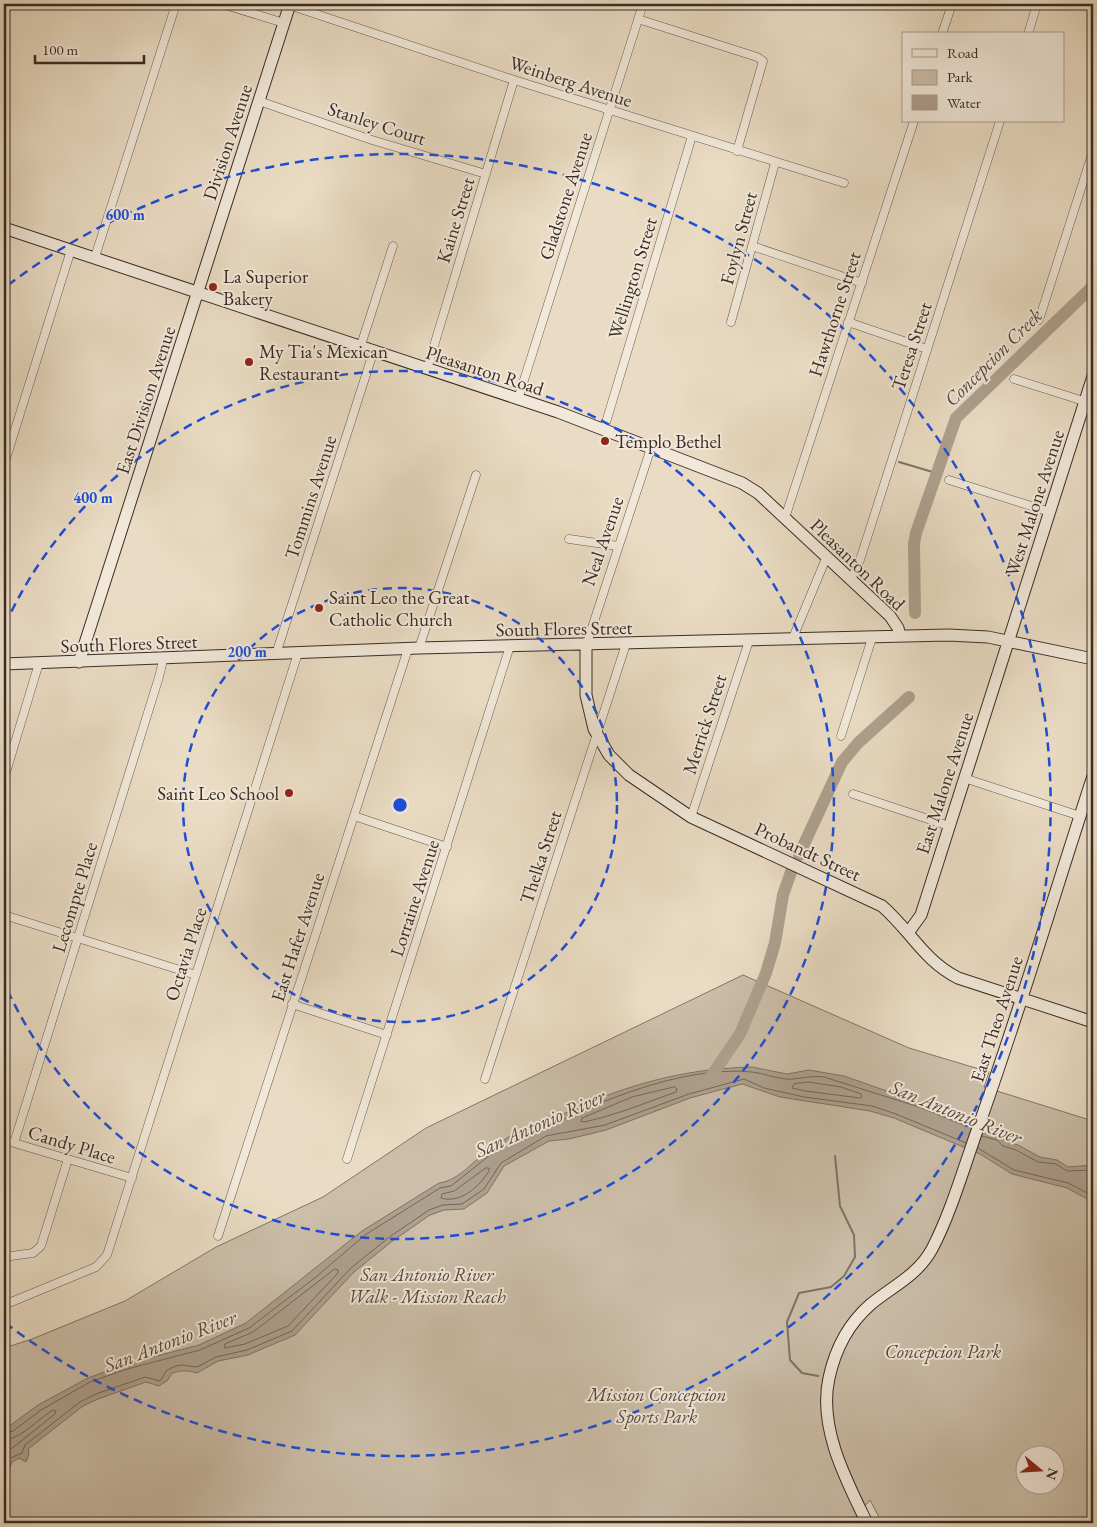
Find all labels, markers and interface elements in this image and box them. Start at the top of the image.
scale bar [35,32,144,64]
legend [902,32,1064,122]
text: 100 m [42,40,79,59]
text: Road [947,43,979,62]
street label: Weinberg Avenue [506,50,635,113]
text: Park [947,67,974,86]
street label: Division Avenue [197,81,258,203]
text: Water [947,93,981,112]
street label: Stanley Court [325,96,429,151]
street label: Gladstone Avenue [533,129,598,263]
street label: Kaine Street [431,174,480,266]
street label: Foylyn Street [714,189,763,287]
text: 600 m [105,205,145,224]
street label: Wellington Street [602,214,663,342]
street label: Hawthorne Street [802,248,866,380]
place label: La Superior Bakery [223,264,309,311]
marker: La Superior Bakery [207,281,219,293]
street label: Teresa Street [886,299,937,393]
water label: Concepcion Creek [938,302,1048,412]
street label: East Division Avenue [110,323,181,477]
place label: My Tia's Mexican Restaurant [259,339,388,386]
street label: Pleasanton Road [423,340,547,401]
marker: My Tia's Mexican Restaurant [243,356,255,368]
street label: West Malone Avenue [999,427,1070,580]
place label: Templo Bethel [615,429,722,454]
street label: Tommins Avenue [279,432,342,562]
marker: Templo Bethel [599,435,611,447]
text: 400 m [73,488,113,507]
street label: Neal Avenue [576,493,629,589]
street label: Pleasanton Road [805,513,911,616]
place label: Saint Leo the Great Catholic Church [329,585,470,632]
marker: Saint Leo the Great Catholic Church [313,602,325,614]
street label: South Flores Street [495,615,633,642]
street label: South Flores Street [60,629,198,658]
text: 200 m [227,642,267,661]
street label: Merrick Street [677,671,732,777]
street label: East Malone Avenue [910,709,979,857]
place label: Saint Leo School [157,781,279,806]
marker: Saint Leo School [283,787,295,799]
centre of rings [391,796,409,814]
street label: Thelka Street [514,807,567,907]
street label: Probandt Street [751,816,865,887]
street label: Lorraine Avenue [384,837,445,960]
street label: Lecompte Place [46,839,103,955]
street label: East Hafer Avenue [265,869,330,1005]
street label: Octavia Place [159,904,212,1004]
street label: East Theo Avenue [964,953,1029,1085]
water label: San Antonio River [885,1073,1027,1151]
water label: San Antonio River [470,1082,610,1164]
street label: Candy Place [25,1119,119,1170]
park label: San Antonio River Walk - Mission Reach [348,1262,506,1309]
water label: San Antonio River [99,1303,241,1379]
park label: Concepcion Park [885,1339,1002,1364]
park label: Mission Concepcion Sports Park [586,1382,727,1429]
north arrow [1014,1444,1064,1494]
text: N [1042,1466,1063,1483]

